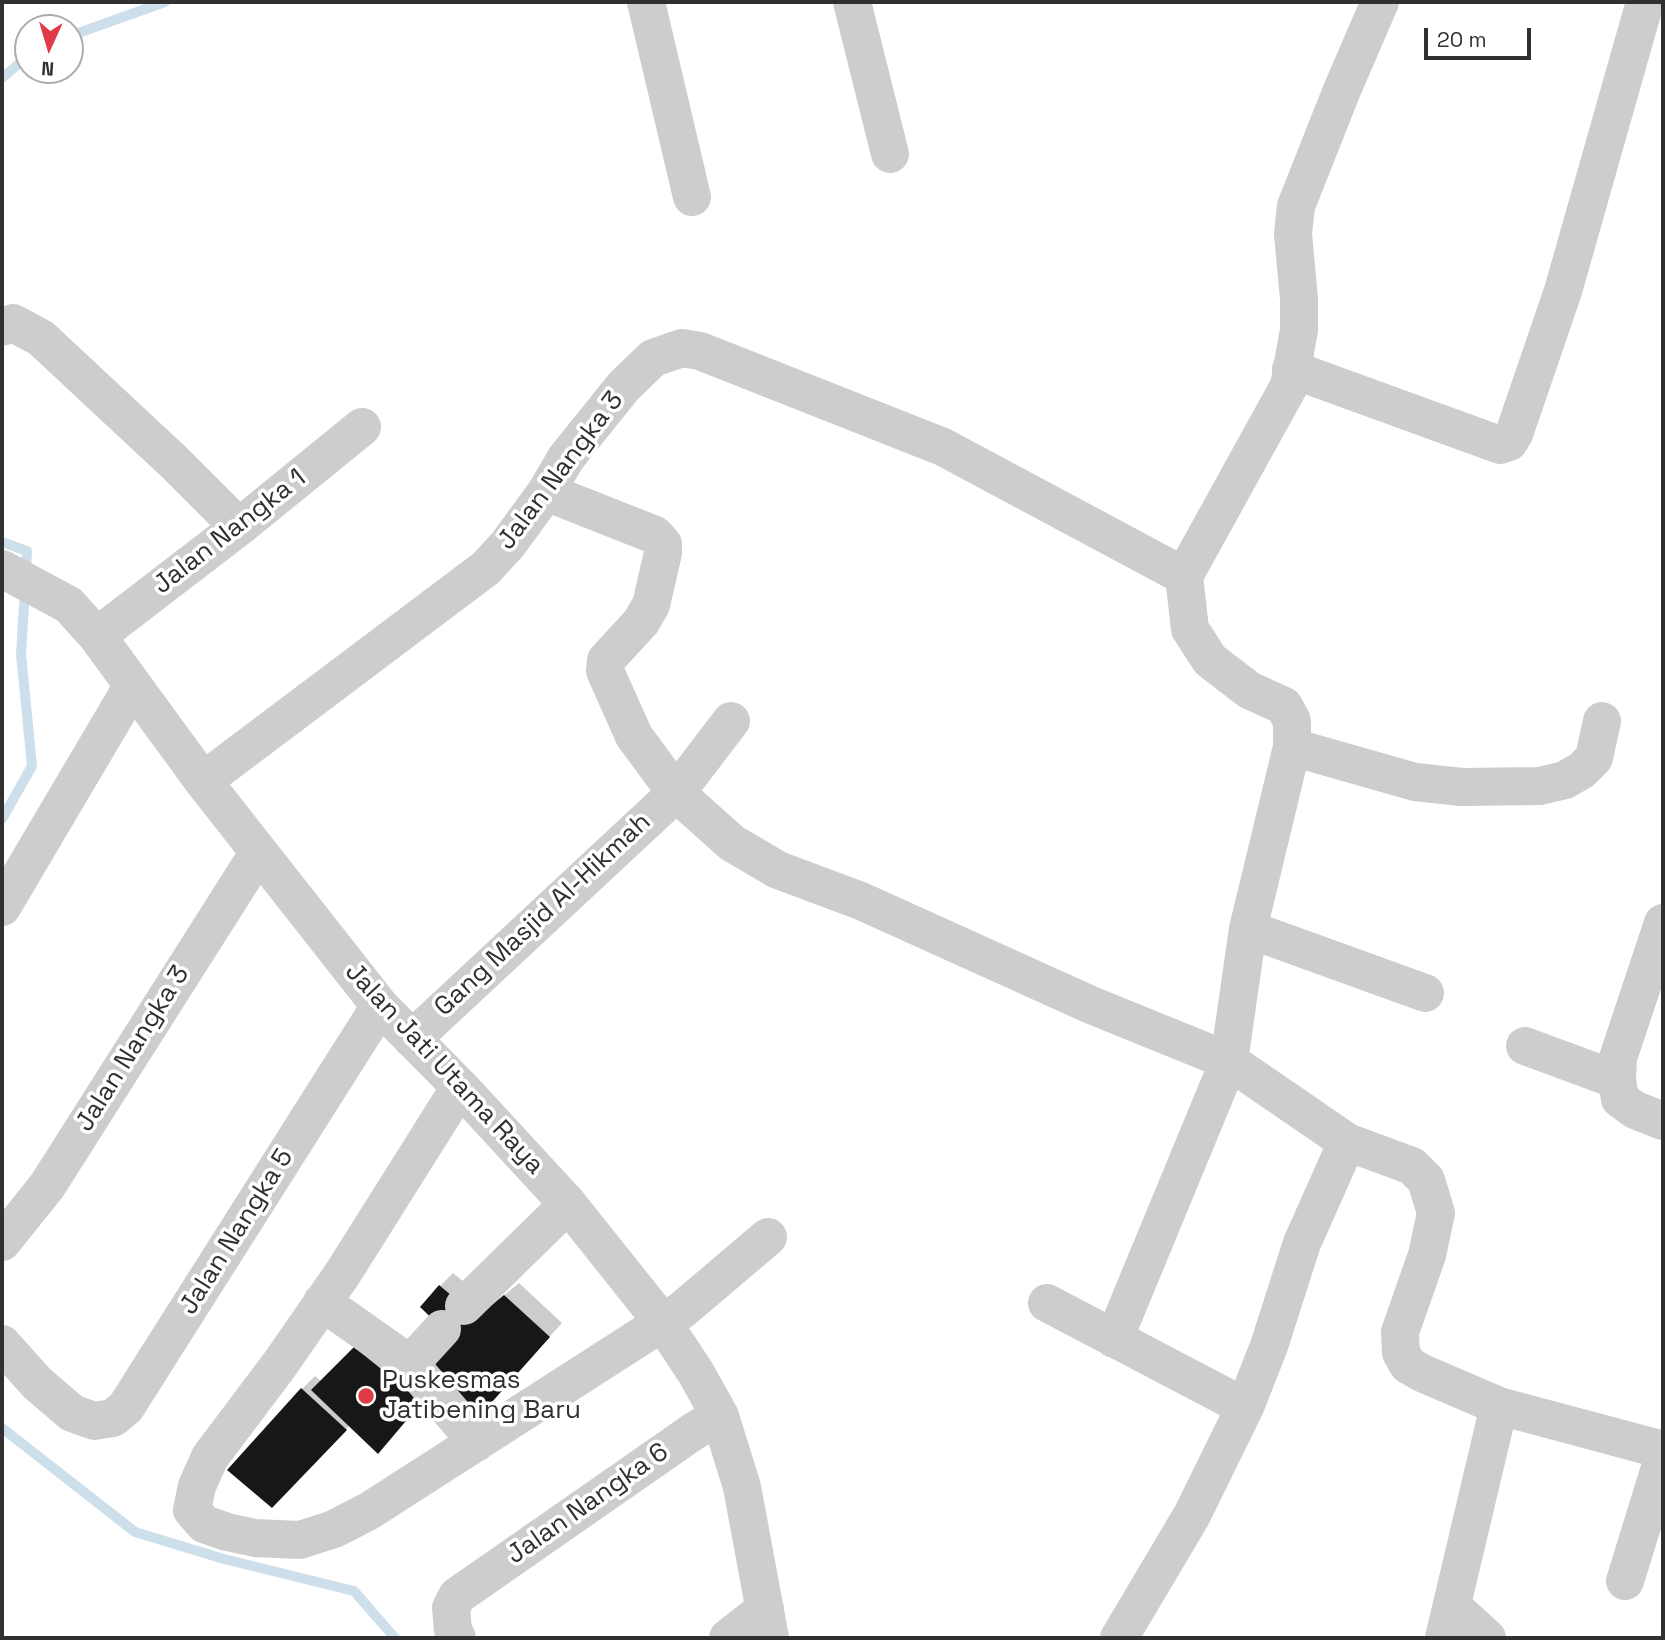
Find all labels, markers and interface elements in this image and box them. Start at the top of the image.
north arrow [14,14,84,84]
scale bar [1427,14,1534,58]
text: 20 m [1437,26,1487,53]
text: N [40,56,55,81]
street label: Jalan Nangka 3 [492,386,630,556]
street label: Jalan Nangka 1 [148,463,312,601]
street label: Gang Masjid Al-Hikmah [429,807,657,1023]
street label: Jalan Jati Utama Raya [338,957,550,1181]
street label: Jalan Nangka 3 [70,960,196,1138]
street label: Jalan Nangka 5 [174,1143,300,1321]
place label: Puskesmas Jatibening Baru [382,1365,581,1426]
marker: Puskesmas Jatibening Baru [356,1386,376,1406]
street label: Jalan Nangka 6 [501,1437,675,1571]

